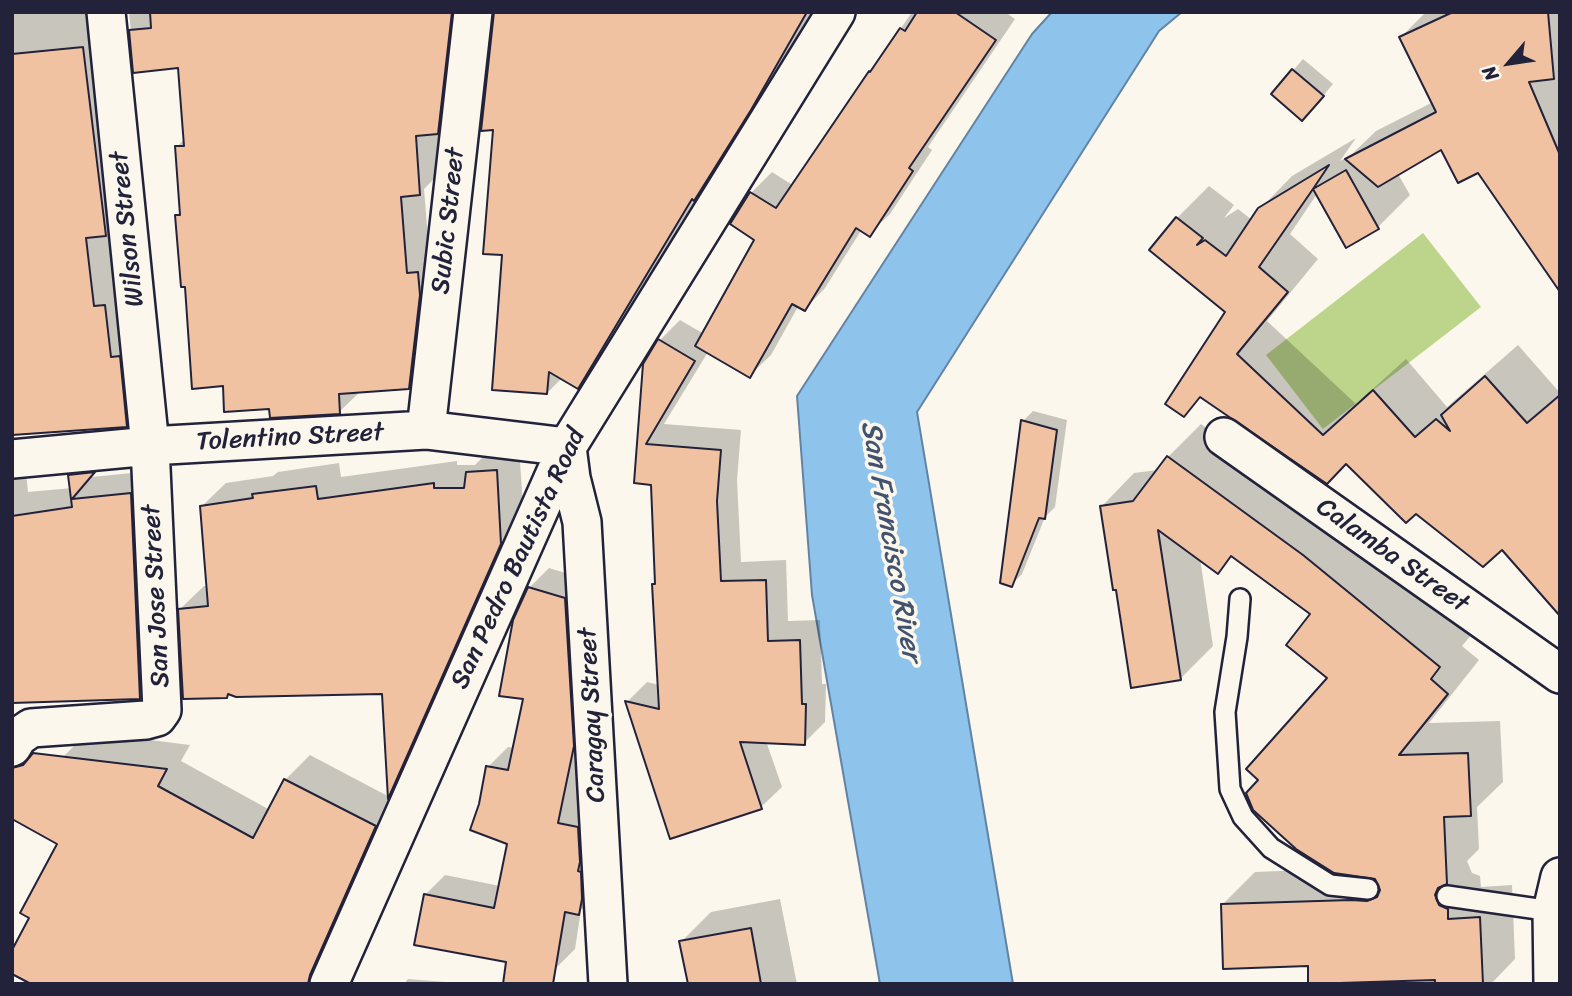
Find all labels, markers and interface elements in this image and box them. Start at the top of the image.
north arrow [1474,28,1544,98]
text: N [1473,60,1508,87]
street label: Subic Street [426,146,472,296]
street label: Wilson Street [104,150,152,308]
street label: Tolentino Street [196,418,384,458]
water label: San Francisco River [852,418,928,664]
street label: San Pedro Bautista Road [445,424,593,694]
street label: Calamba Street [1310,492,1474,620]
street label: San Jose Street [137,504,177,688]
street label: Caragay Street [573,627,613,803]

